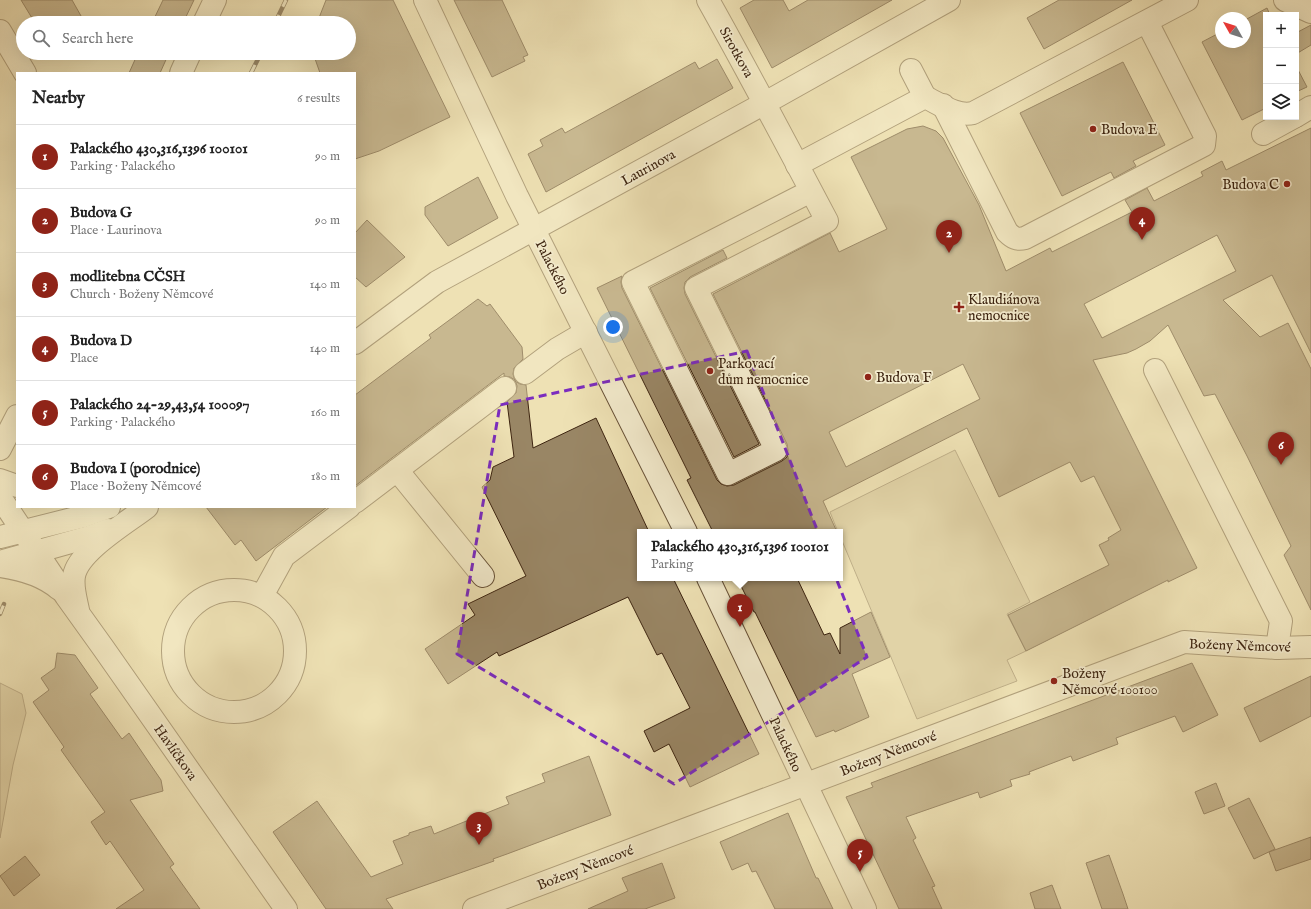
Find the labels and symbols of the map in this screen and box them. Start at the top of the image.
north arrow [1215,12,1251,48]
street label: Sirotkova [715,24,758,82]
place label: Budova E [1101,121,1158,139]
marker: Budova E [1088,124,1098,134]
street label: Laurinova [618,145,680,190]
place label: Budova C [1222,176,1279,194]
marker: Budova C [1282,179,1292,189]
pin: 4 [1129,207,1155,240]
pin: 2 [936,220,962,253]
street label: Palackého [531,237,574,298]
place label: Klaudiánova nemocnice [968,291,1041,325]
marker: Klaudiánova nemocnice [953,301,965,313]
your location [603,317,623,337]
place label: Parkovací dům nemocnice [718,355,809,389]
marker: Parkovací dům nemocnice [705,366,715,376]
place label: Budova F [876,369,932,387]
marker: Budova F [863,372,873,382]
pin: 6 [1268,432,1294,465]
pin: 1 [727,594,753,627]
street label: Boženy Němcové [1189,635,1292,657]
place label: Boženy Němcové 100100 [1062,665,1158,699]
marker: Boženy Němcové 100100 [1049,676,1059,686]
street label: Palackého [765,714,806,775]
street label: Havlíčkova [149,721,202,785]
street label: Boženy Němcové [838,727,940,781]
pin: 3 [466,812,492,845]
pin: 5 [847,839,873,872]
street label: Boženy Němcové [535,841,637,895]

